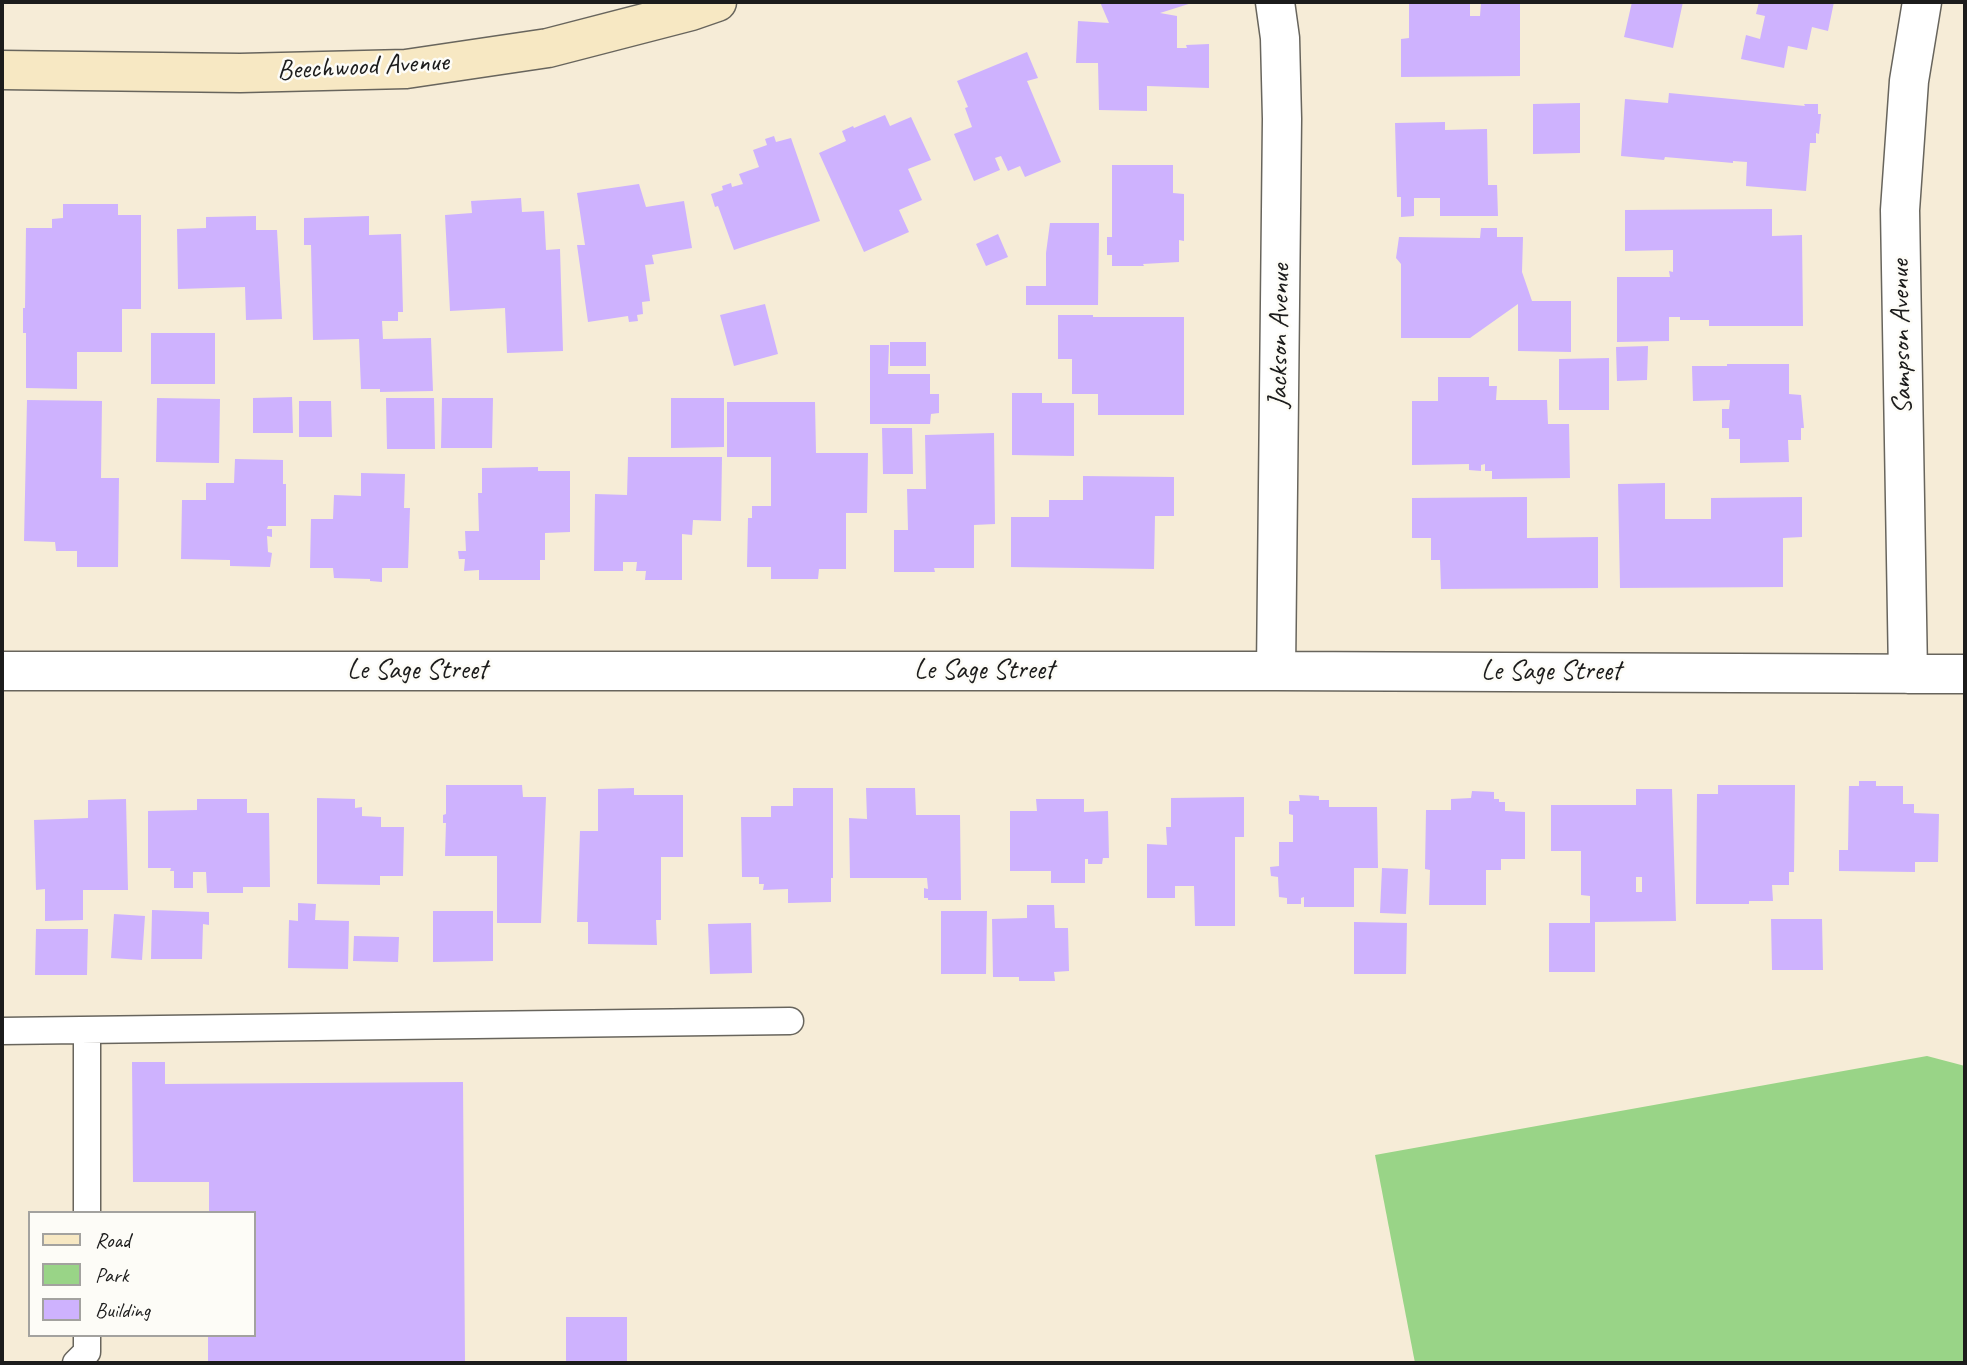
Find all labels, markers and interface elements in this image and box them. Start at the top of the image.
street label: Beechwood Avenue [276,46,450,88]
street label: Sampson Avenue [1884,259,1920,415]
street label: Jackson Avenue [1262,264,1298,408]
street label: Le Sage Street [347,654,487,688]
street label: Le Sage Street [914,654,1054,688]
street label: Le Sage Street [1481,655,1621,689]
legend [28,1211,256,1337]
text: Road [95,1227,130,1253]
text: Park [95,1262,128,1288]
text: Building [95,1297,150,1323]

